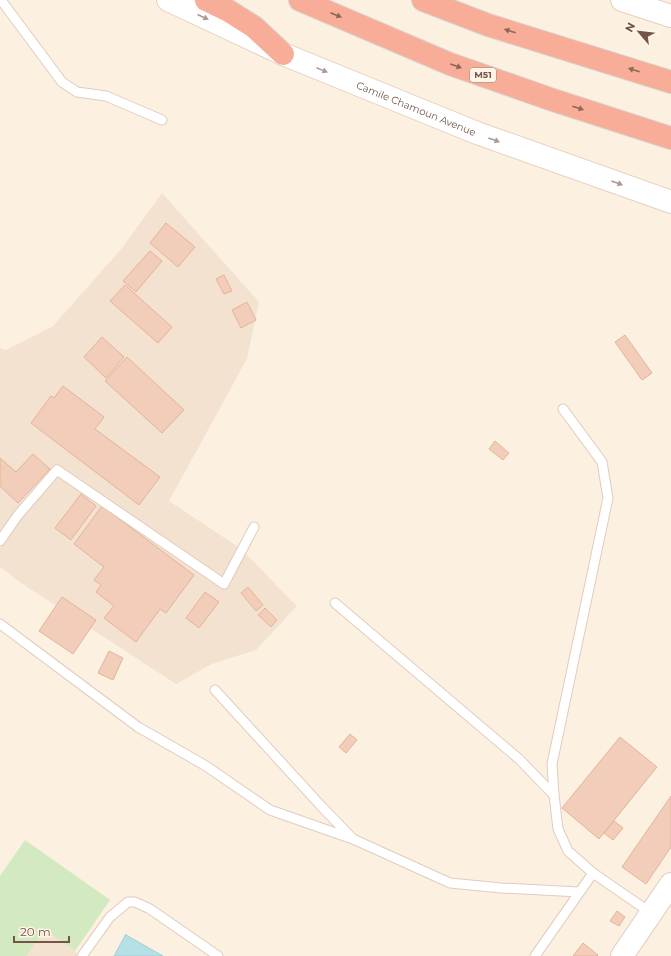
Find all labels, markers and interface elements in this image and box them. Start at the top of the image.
north arrow [619,12,659,52]
one-way arrow [330,13,342,19]
one-way arrow [198,14,210,20]
text: N [622,20,638,35]
one-way arrow [503,28,515,34]
one-way arrow [450,63,462,69]
one-way arrow [316,67,328,73]
one-way arrow [627,67,639,73]
road number: M51 [470,68,496,82]
street label: Camile Chamoun Avenue [354,79,478,139]
one-way arrow [573,105,585,111]
one-way arrow [489,137,501,143]
one-way arrow [611,180,623,186]
scale bar [14,918,69,944]
text: 20 m [20,924,51,939]

